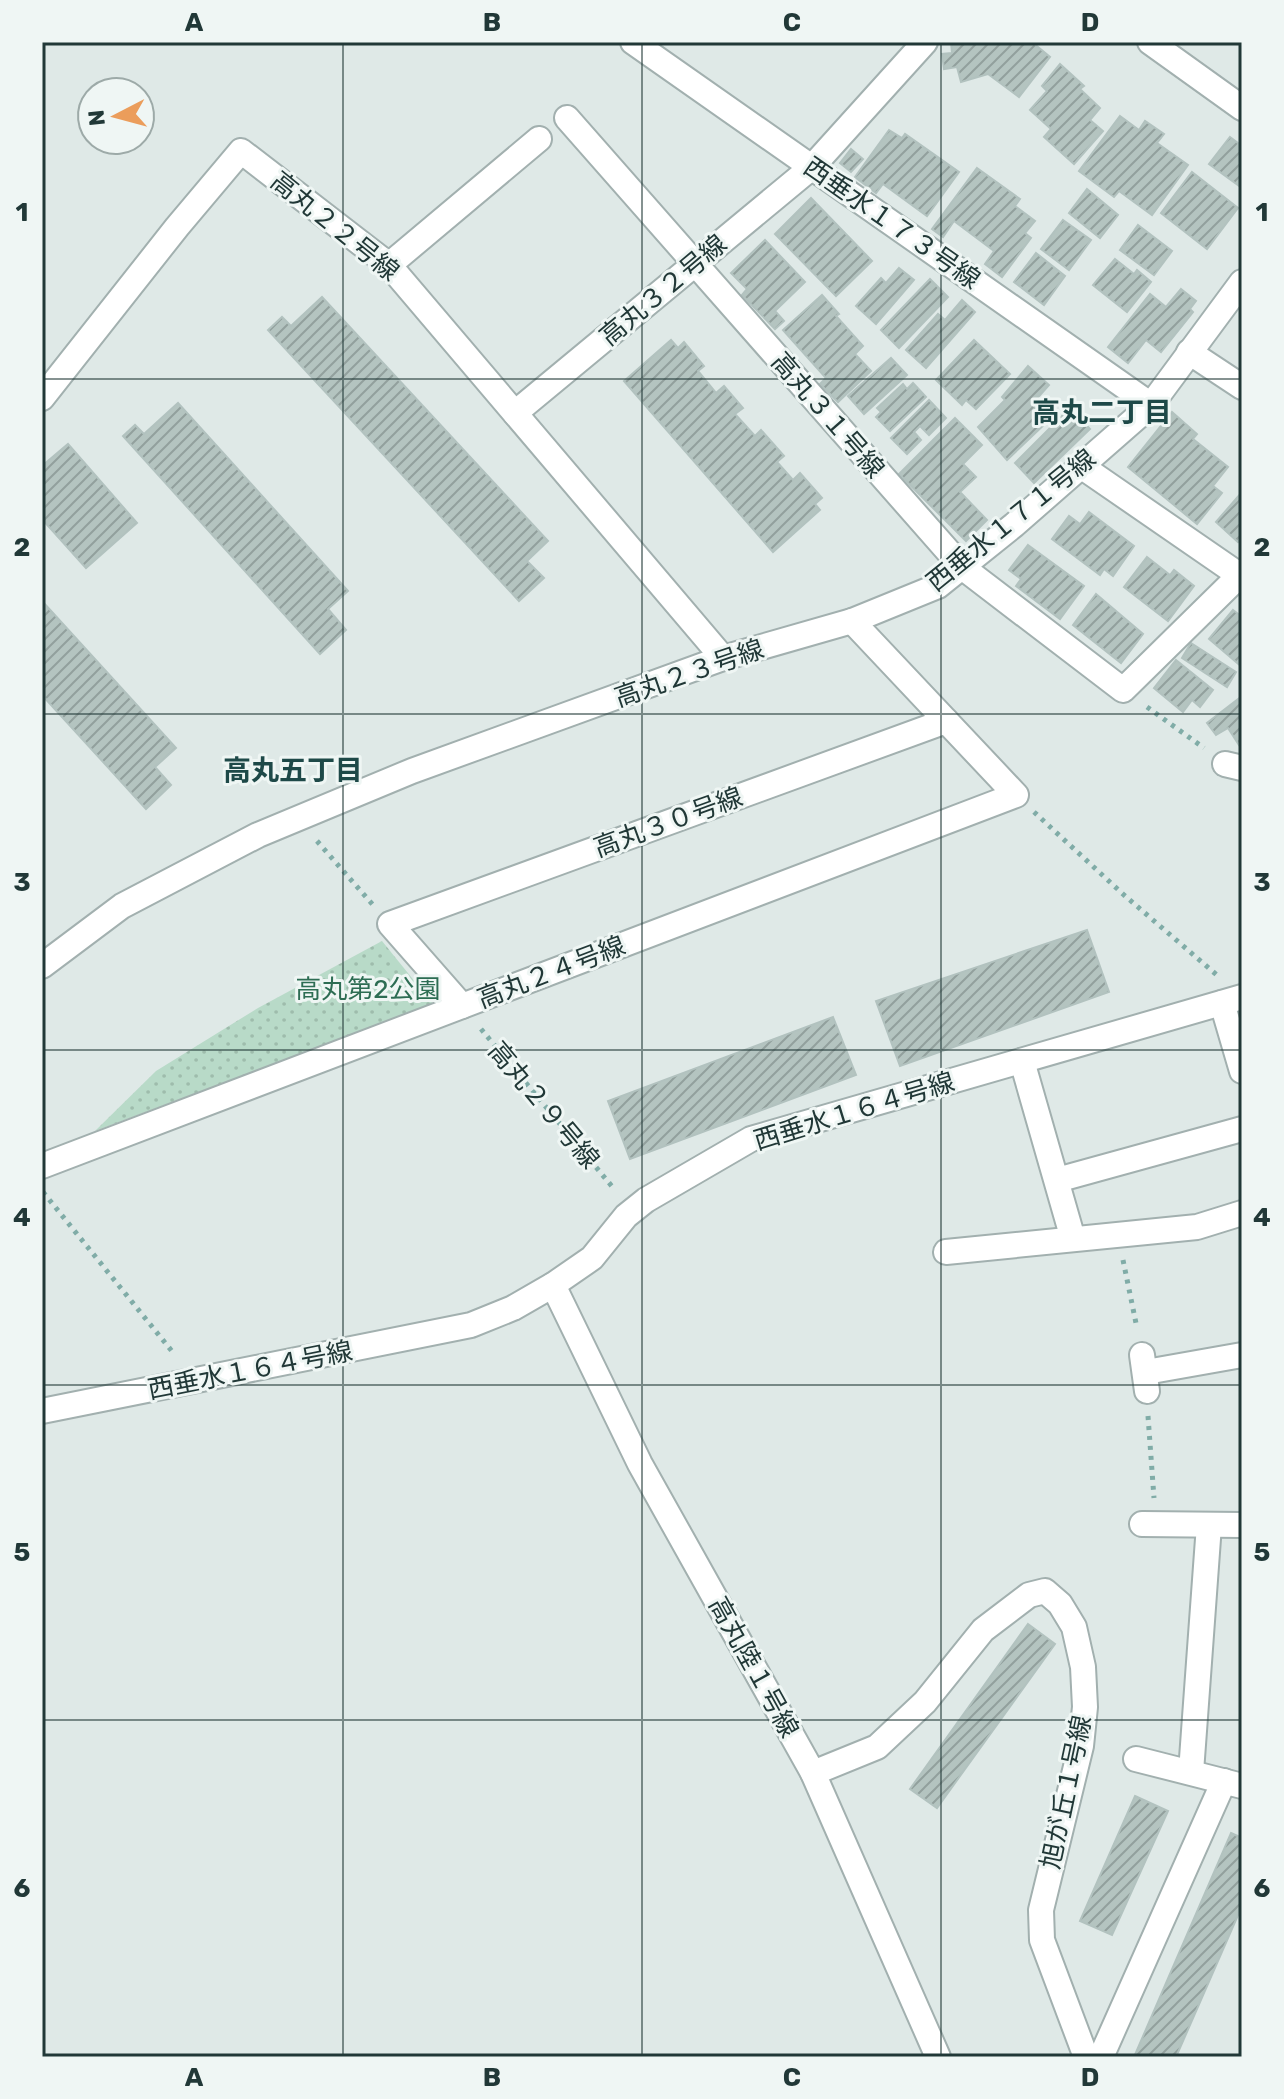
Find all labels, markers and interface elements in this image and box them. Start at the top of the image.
text: A [185,7,204,38]
text: B [483,7,501,38]
text: C [783,7,801,38]
text: D [1081,7,1099,38]
north arrow [76,76,156,156]
text: N [82,109,111,127]
street label: 西垂水１７３号線 [798,151,986,296]
street label: 高丸２２号線 [264,165,405,288]
text: 1 [16,197,28,228]
text: 1 [1256,197,1268,228]
street label: 高丸３２号線 [594,228,733,352]
street label: 高丸３１号線 [765,346,890,484]
district label: 高丸二丁目 [1032,396,1172,429]
street label: 西垂水１７１号線 [921,443,1102,598]
text: 2 [14,532,30,563]
text: 2 [1254,532,1270,563]
street label: 高丸２３号線 [610,633,768,714]
district label: 高丸五丁目 [223,754,363,787]
street label: 高丸３０号線 [590,781,747,864]
text: 3 [13,867,31,898]
text: 3 [1253,867,1271,898]
street label: 高丸２４号線 [473,930,630,1015]
park label: 高丸第2公園 [295,974,441,1005]
street label: 高丸２９号線 [482,1036,606,1175]
street label: 西垂水１６４号線 [750,1066,958,1157]
text: 4 [13,1202,31,1233]
text: 4 [1253,1202,1271,1233]
street label: 西垂水１６４号線 [145,1335,355,1406]
text: 5 [14,1537,30,1568]
text: 5 [1254,1537,1270,1568]
street label: 高丸陸１号線 [702,1592,805,1743]
street label: 旭が丘１号線 [1035,1713,1098,1872]
text: 6 [14,1873,31,1904]
text: 6 [1254,1873,1271,1904]
text: A [185,2062,204,2093]
text: B [483,2062,501,2093]
text: C [783,2062,801,2093]
text: D [1081,2062,1099,2093]

